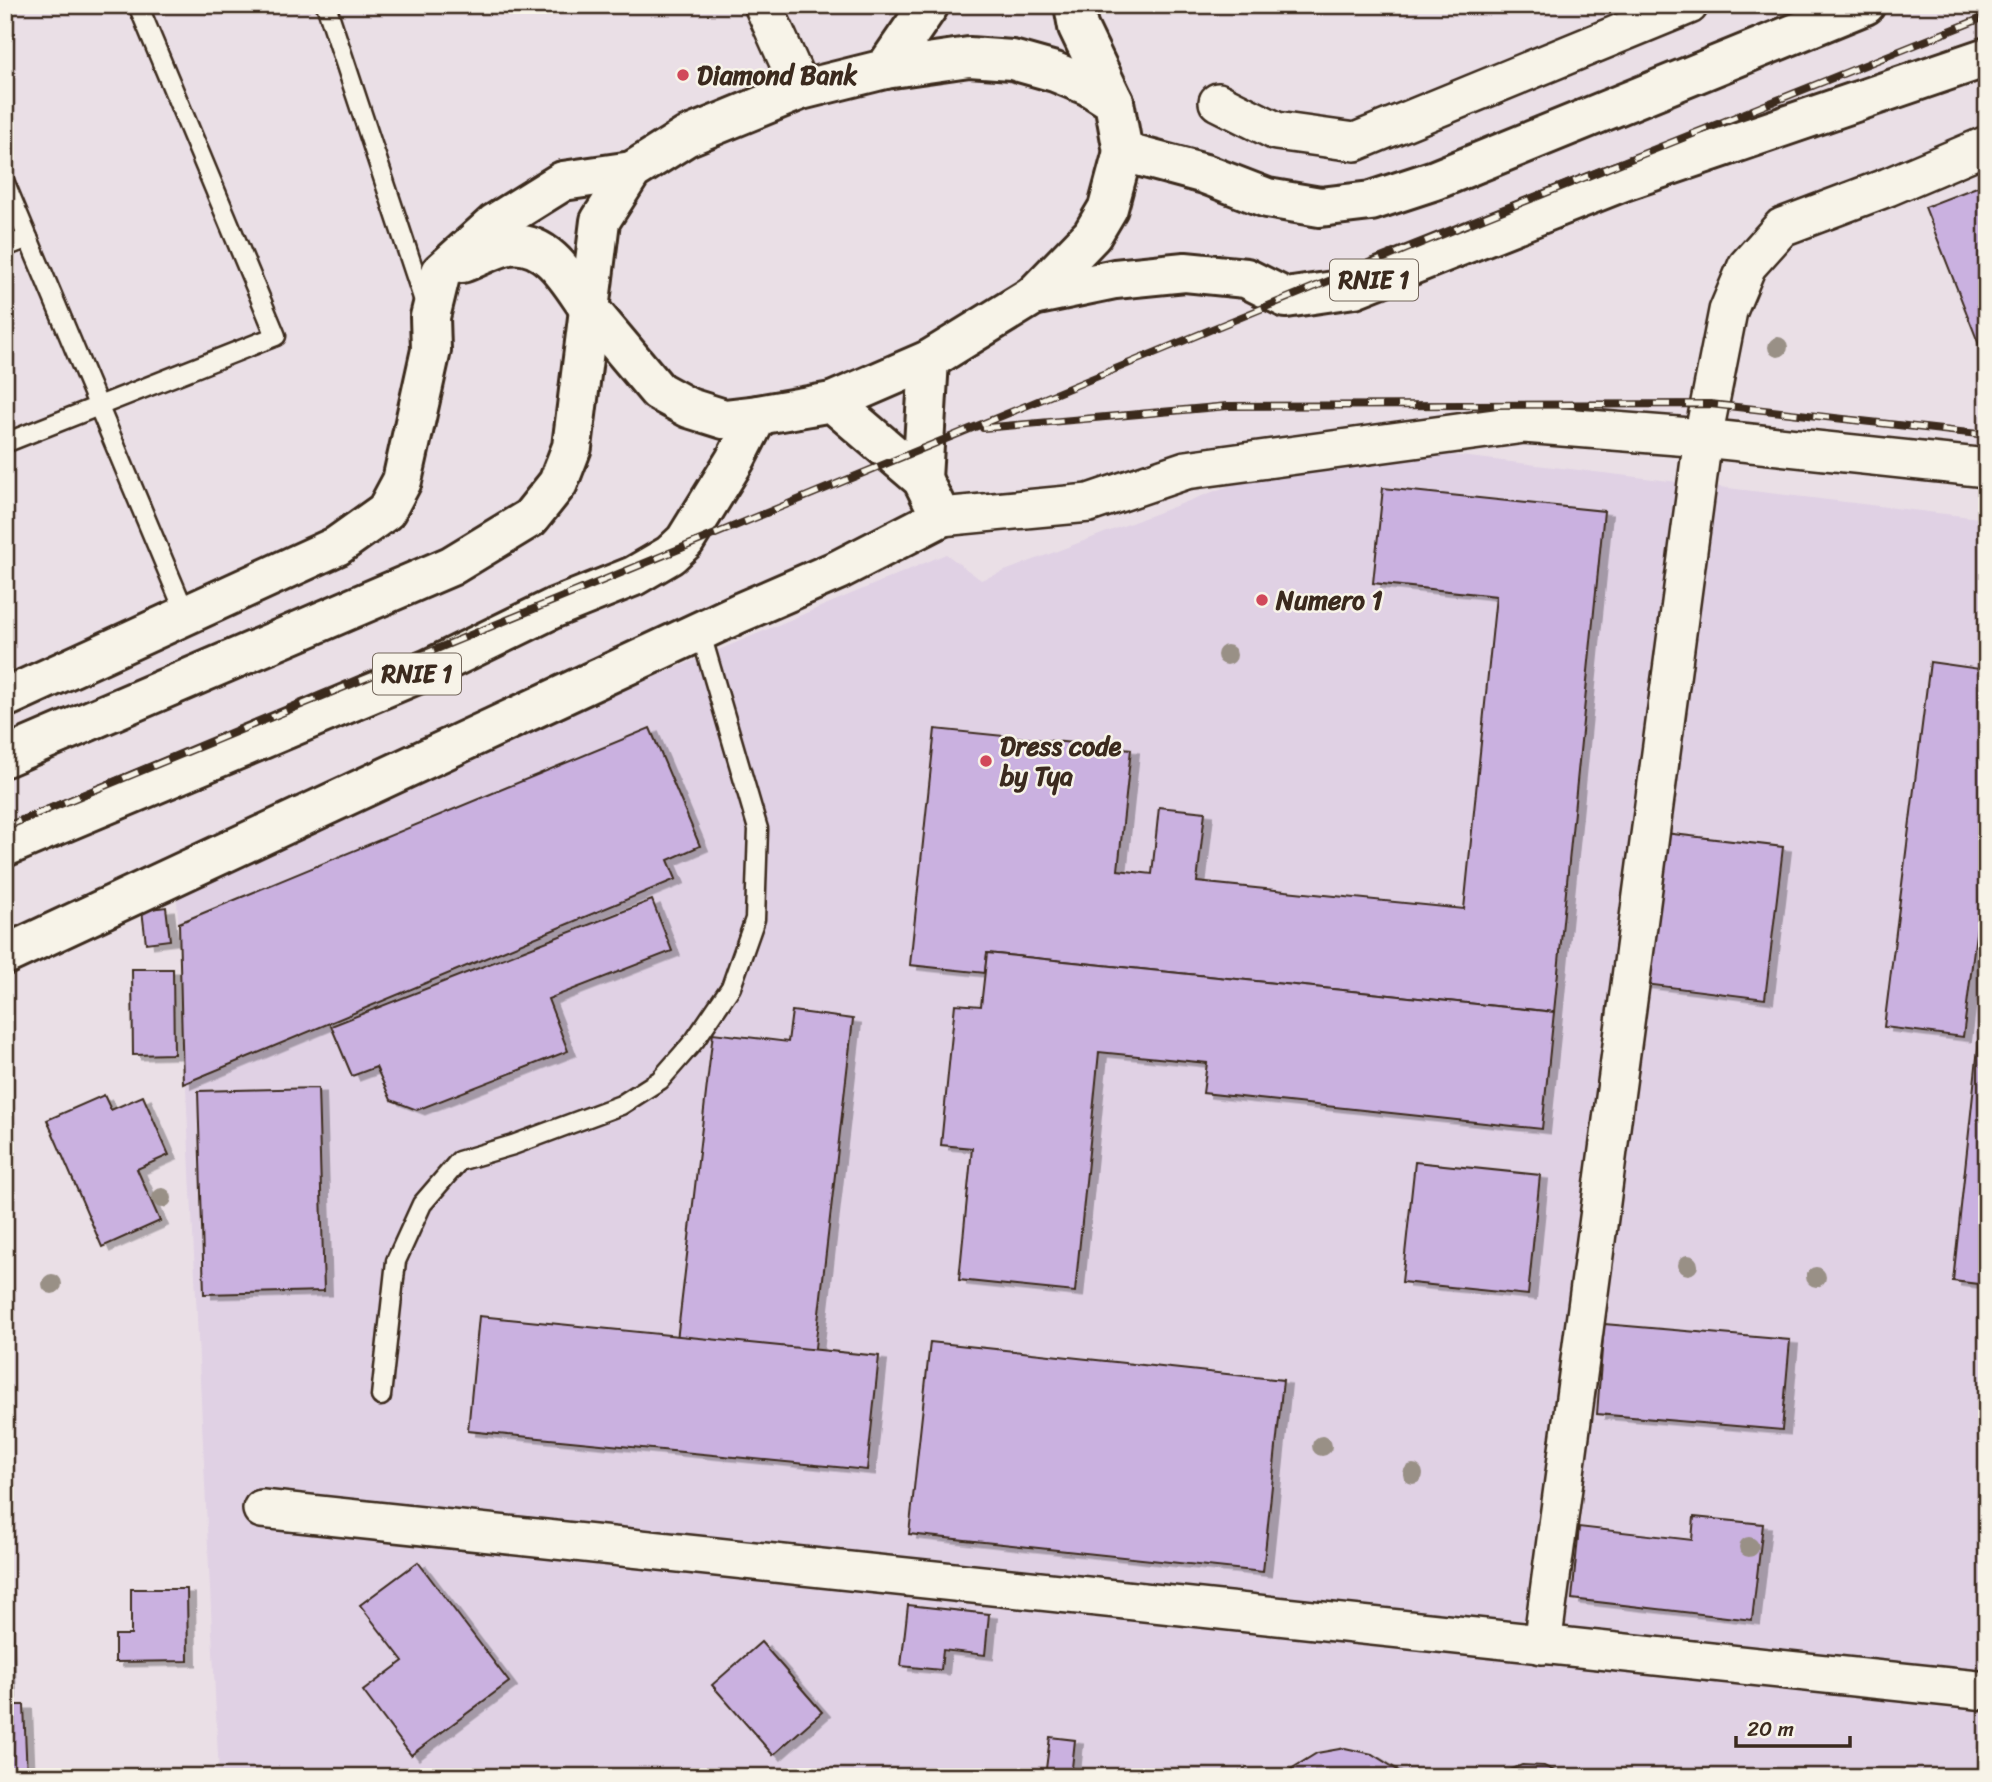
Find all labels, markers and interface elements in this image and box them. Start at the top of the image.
place label: Diamond Bank [697,52,858,98]
marker: Diamond Bank [675,67,691,83]
road number: RNIE 1 [1330,260,1418,300]
place label: Numero 1 [1275,577,1383,623]
marker: Numero 1 [1254,592,1270,608]
road number: RNIE 1 [373,654,461,694]
place label: Dress code by Tya [999,723,1122,799]
marker: Dress code by Tya [978,753,994,769]
scale bar [1736,1705,1850,1749]
text: 20 m [1747,1710,1794,1748]

